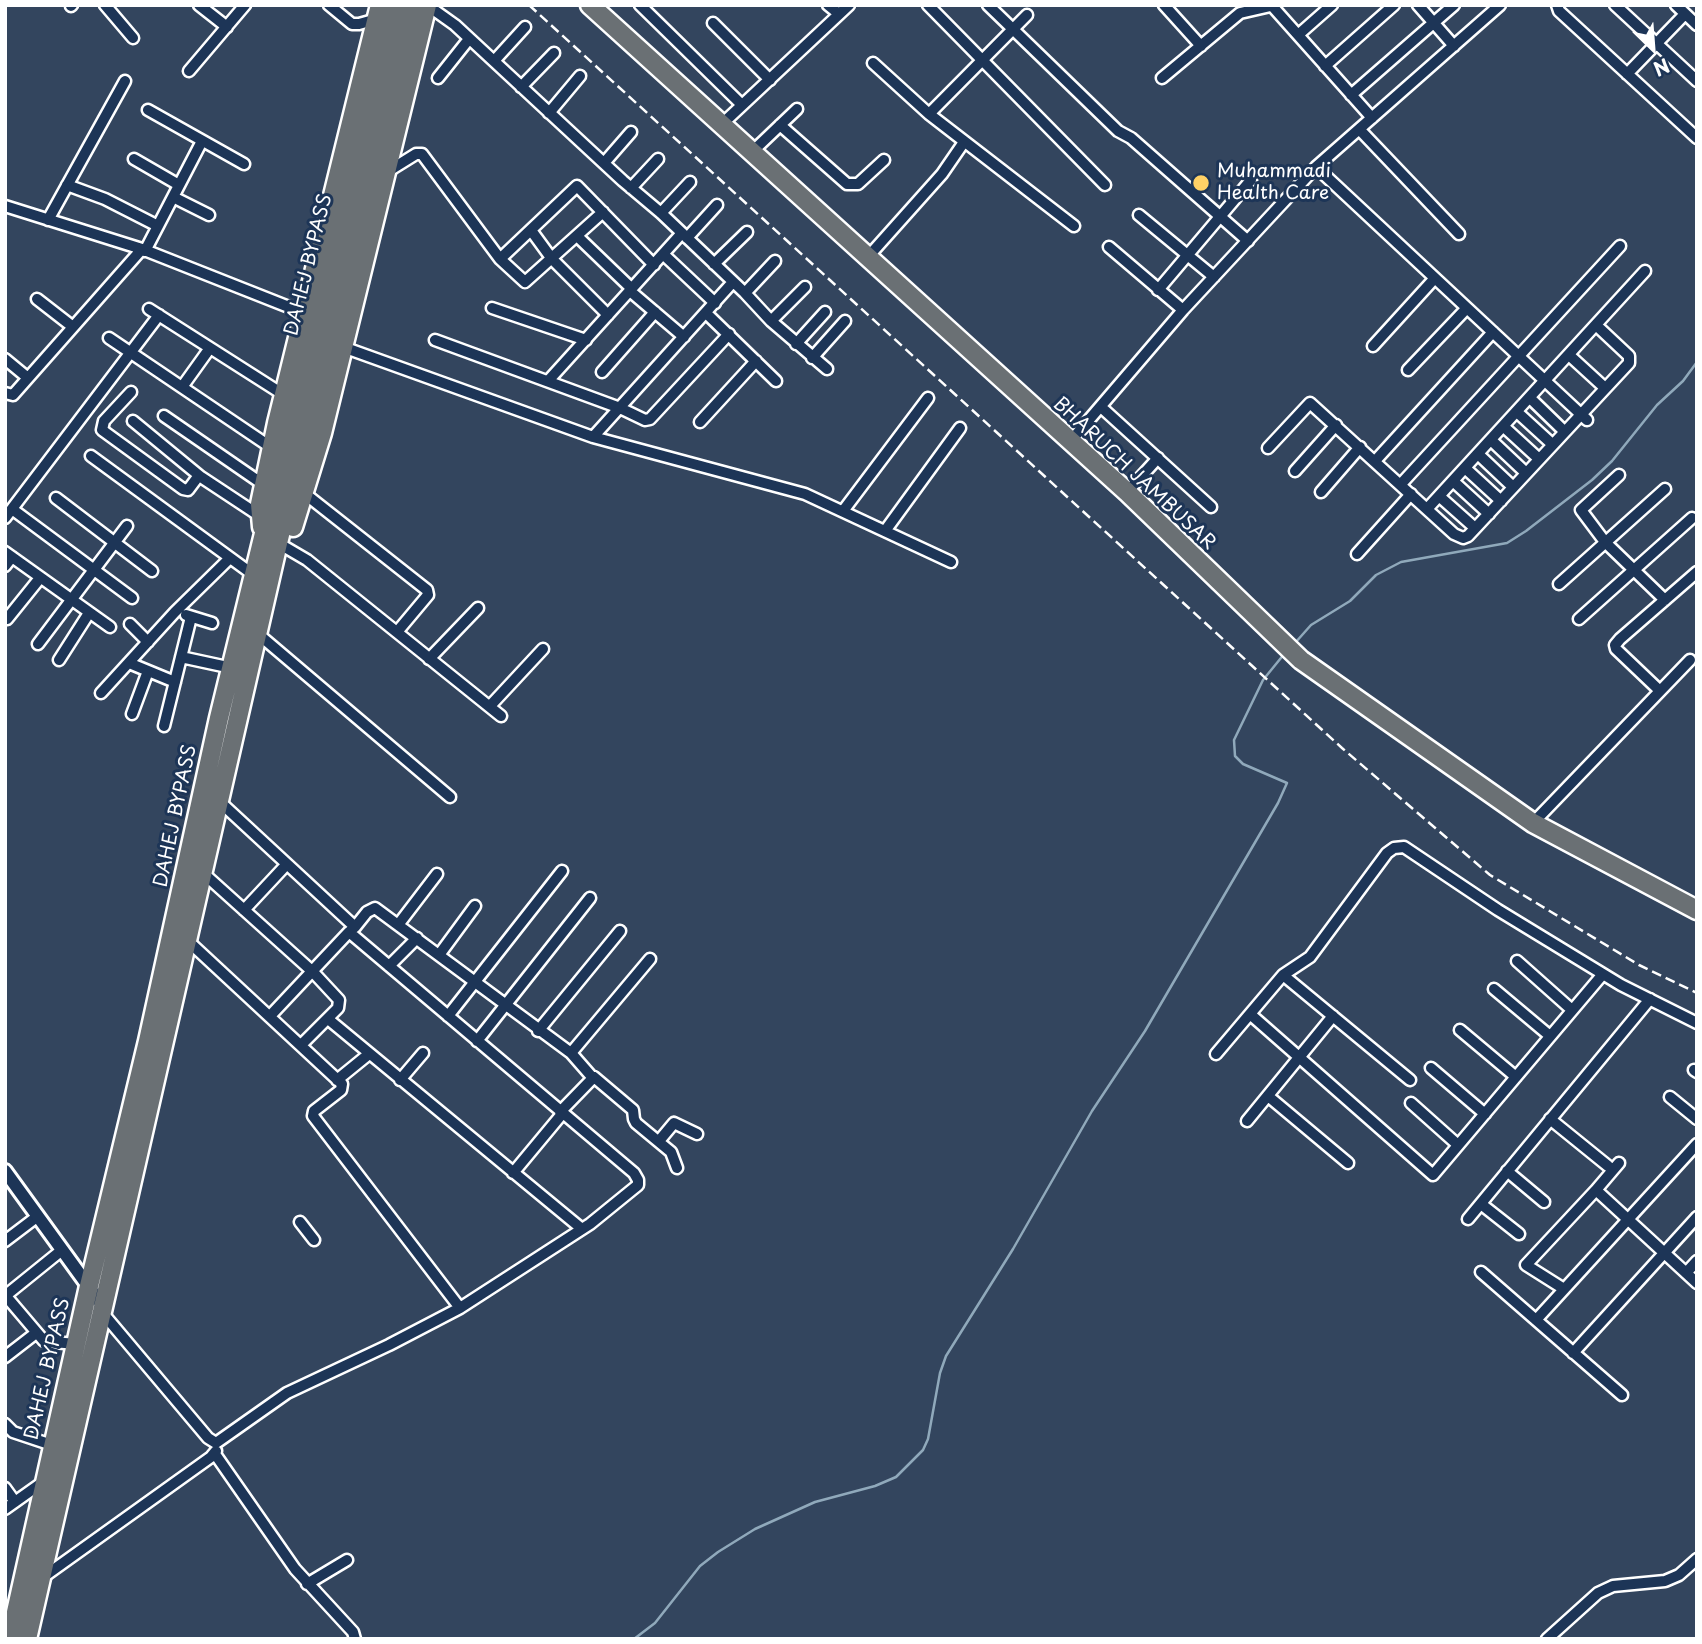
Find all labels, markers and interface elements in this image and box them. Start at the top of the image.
north arrow [1618,14,1688,84]
text: N [1649,52,1675,84]
place label: Muhammadi Health Care [1217,161,1331,205]
marker: Muhammadi Health Care [1191,173,1211,193]
street label: DAHEJ BYPASS [280,192,338,338]
street label: BHARUCH JAMBUSAR [1048,393,1220,555]
street label: DAHEJ BYPASS [150,743,202,889]
street label: DAHEJ BYPASS [21,1296,75,1442]

